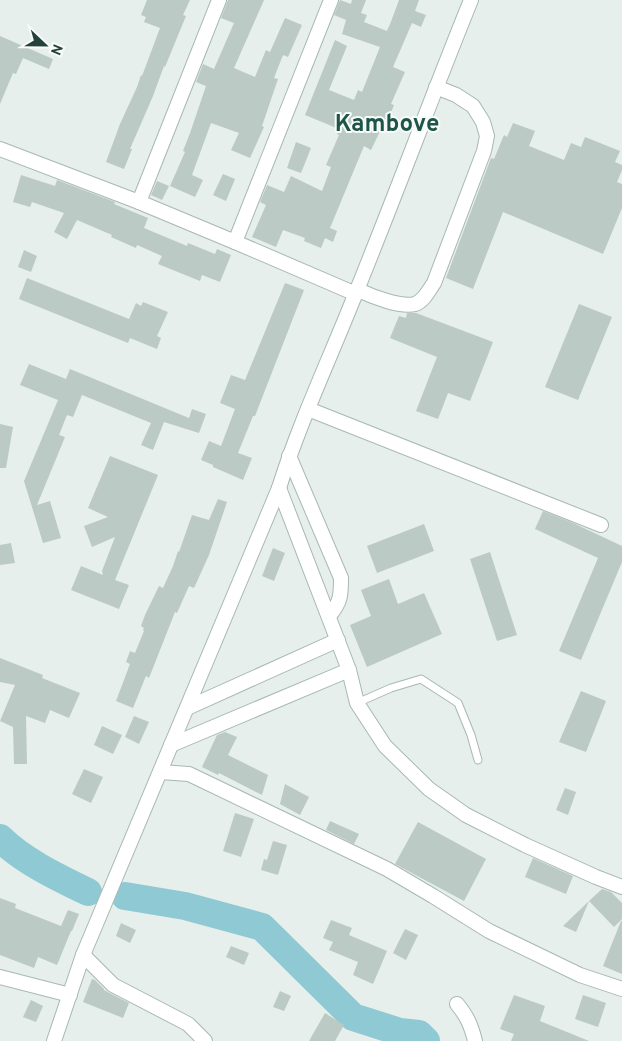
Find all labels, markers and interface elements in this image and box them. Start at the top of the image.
north arrow [20,20,70,70]
text: N [46,41,65,57]
district label: Kambove [335,110,439,140]

